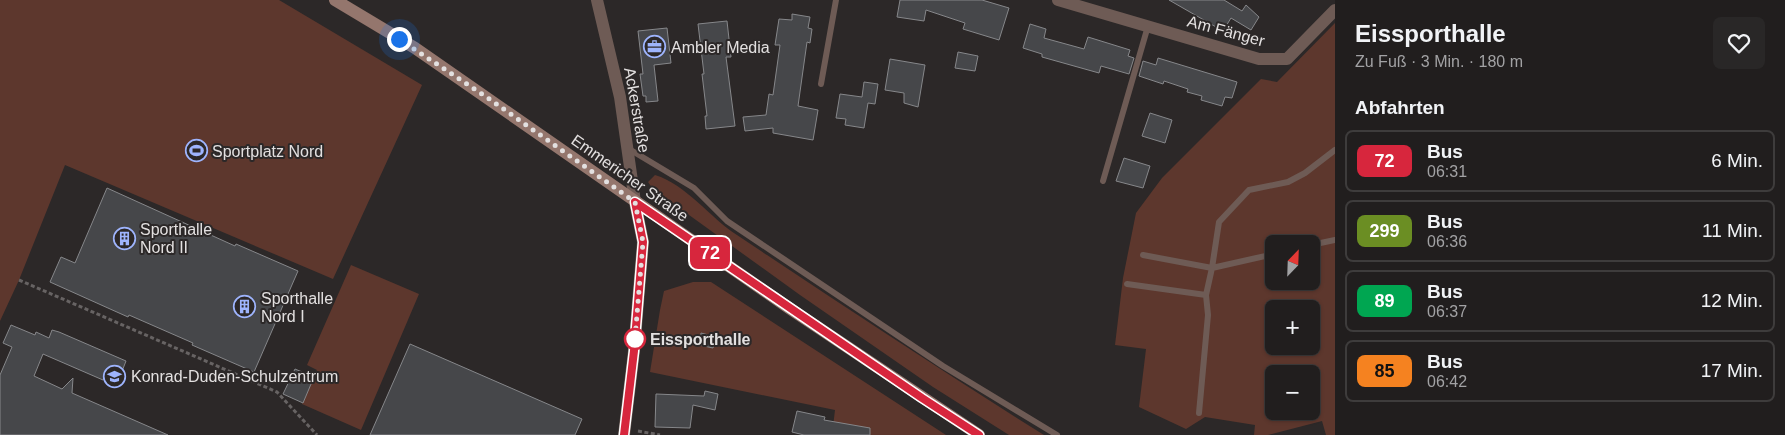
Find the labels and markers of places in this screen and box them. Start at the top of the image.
office icon: Ambler Media [643,35,667,59]
place label: Ambler Media [671,39,770,56]
sports icon: Sportplatz Nord [184,139,208,163]
place label: Sportplatz Nord [212,143,323,160]
place label: Sporthalle Nord II [140,221,212,256]
building icon: Sporthalle Nord II [112,226,136,250]
place label: Sporthalle Nord I [261,290,333,325]
building icon: Sporthalle Nord I [233,295,257,319]
marker: Eissporthalle [624,328,646,350]
place label: Eissporthalle [650,331,751,348]
school or university icon: Konrad-Duden-Schulzentrum [103,364,127,388]
place label: Konrad-Duden-Schulzentrum [131,368,338,385]

